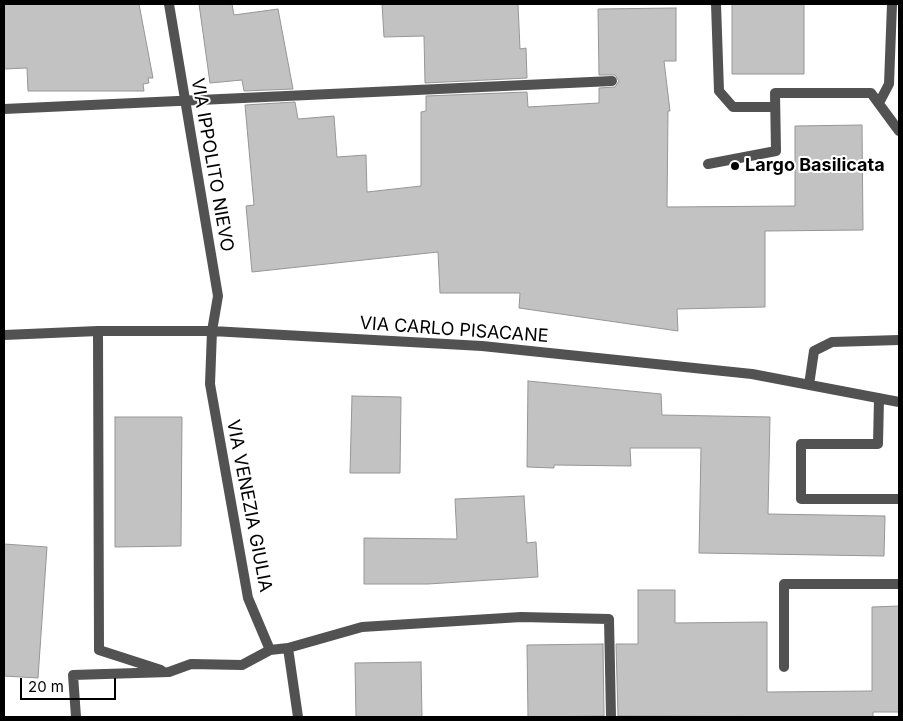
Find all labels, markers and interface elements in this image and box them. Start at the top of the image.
street label: VIA IPPOLITO NIEVO [186,76,238,254]
place label: Largo Basilicata [745,155,885,177]
marker: Largo Basilicata [729,160,741,172]
street label: VIA CARLO PISACANE [359,313,549,347]
street label: VIA VENEZIA GIULIA [222,418,276,594]
scale bar [22,668,119,700]
text: 20 m [28,677,64,696]

